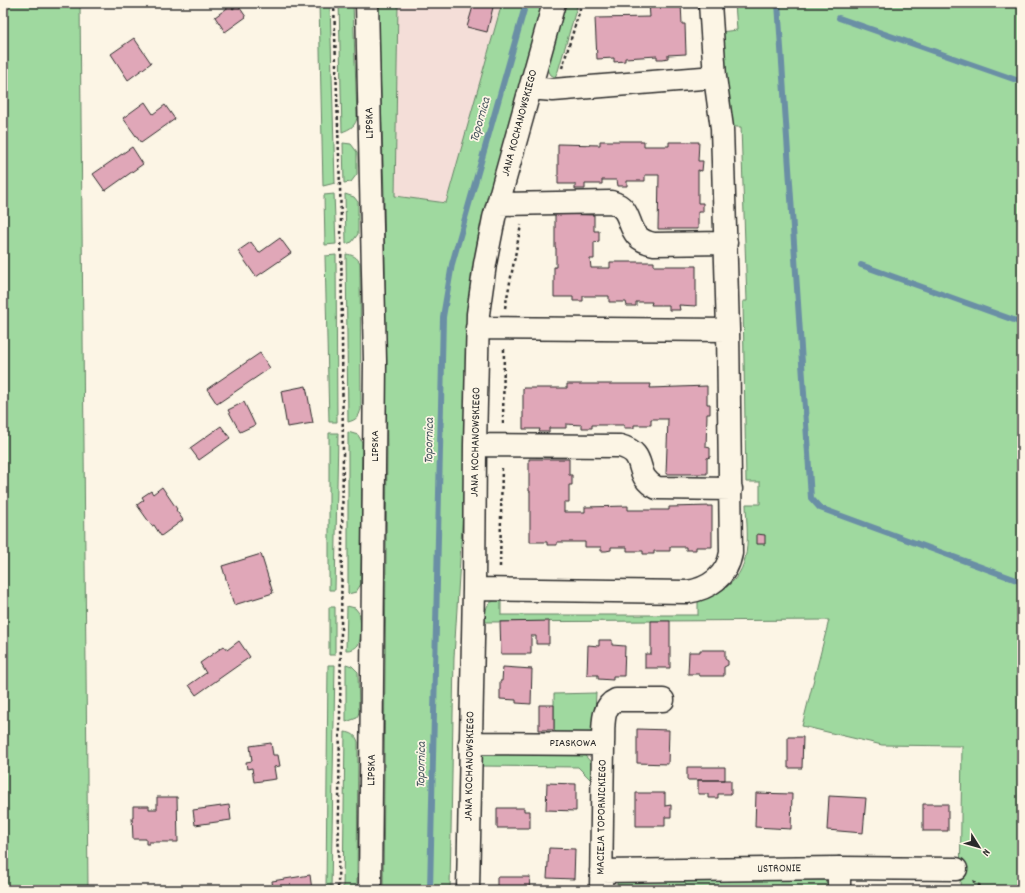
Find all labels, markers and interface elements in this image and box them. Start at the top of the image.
street label: JANA KOCHANOWSKIEGO [498,68,542,178]
water label: Topornica [466,94,497,145]
street label: LIPSKA [361,107,379,139]
street label: JANA KOCHANOWSKIEGO [467,387,485,497]
water label: Topornica [420,417,440,464]
street label: LIPSKA [367,430,384,462]
street label: JANA KOCHANOWSKIEGO [461,711,479,821]
street label: PIASKOWA [550,735,597,752]
water label: Topornica [412,741,432,788]
street label: LIPSKA [363,754,381,786]
street label: MACIEJA TOPORNICKIEGO [592,759,612,875]
north arrow [959,827,999,867]
text: N [977,845,993,859]
street label: USTRONIE [757,860,802,878]

